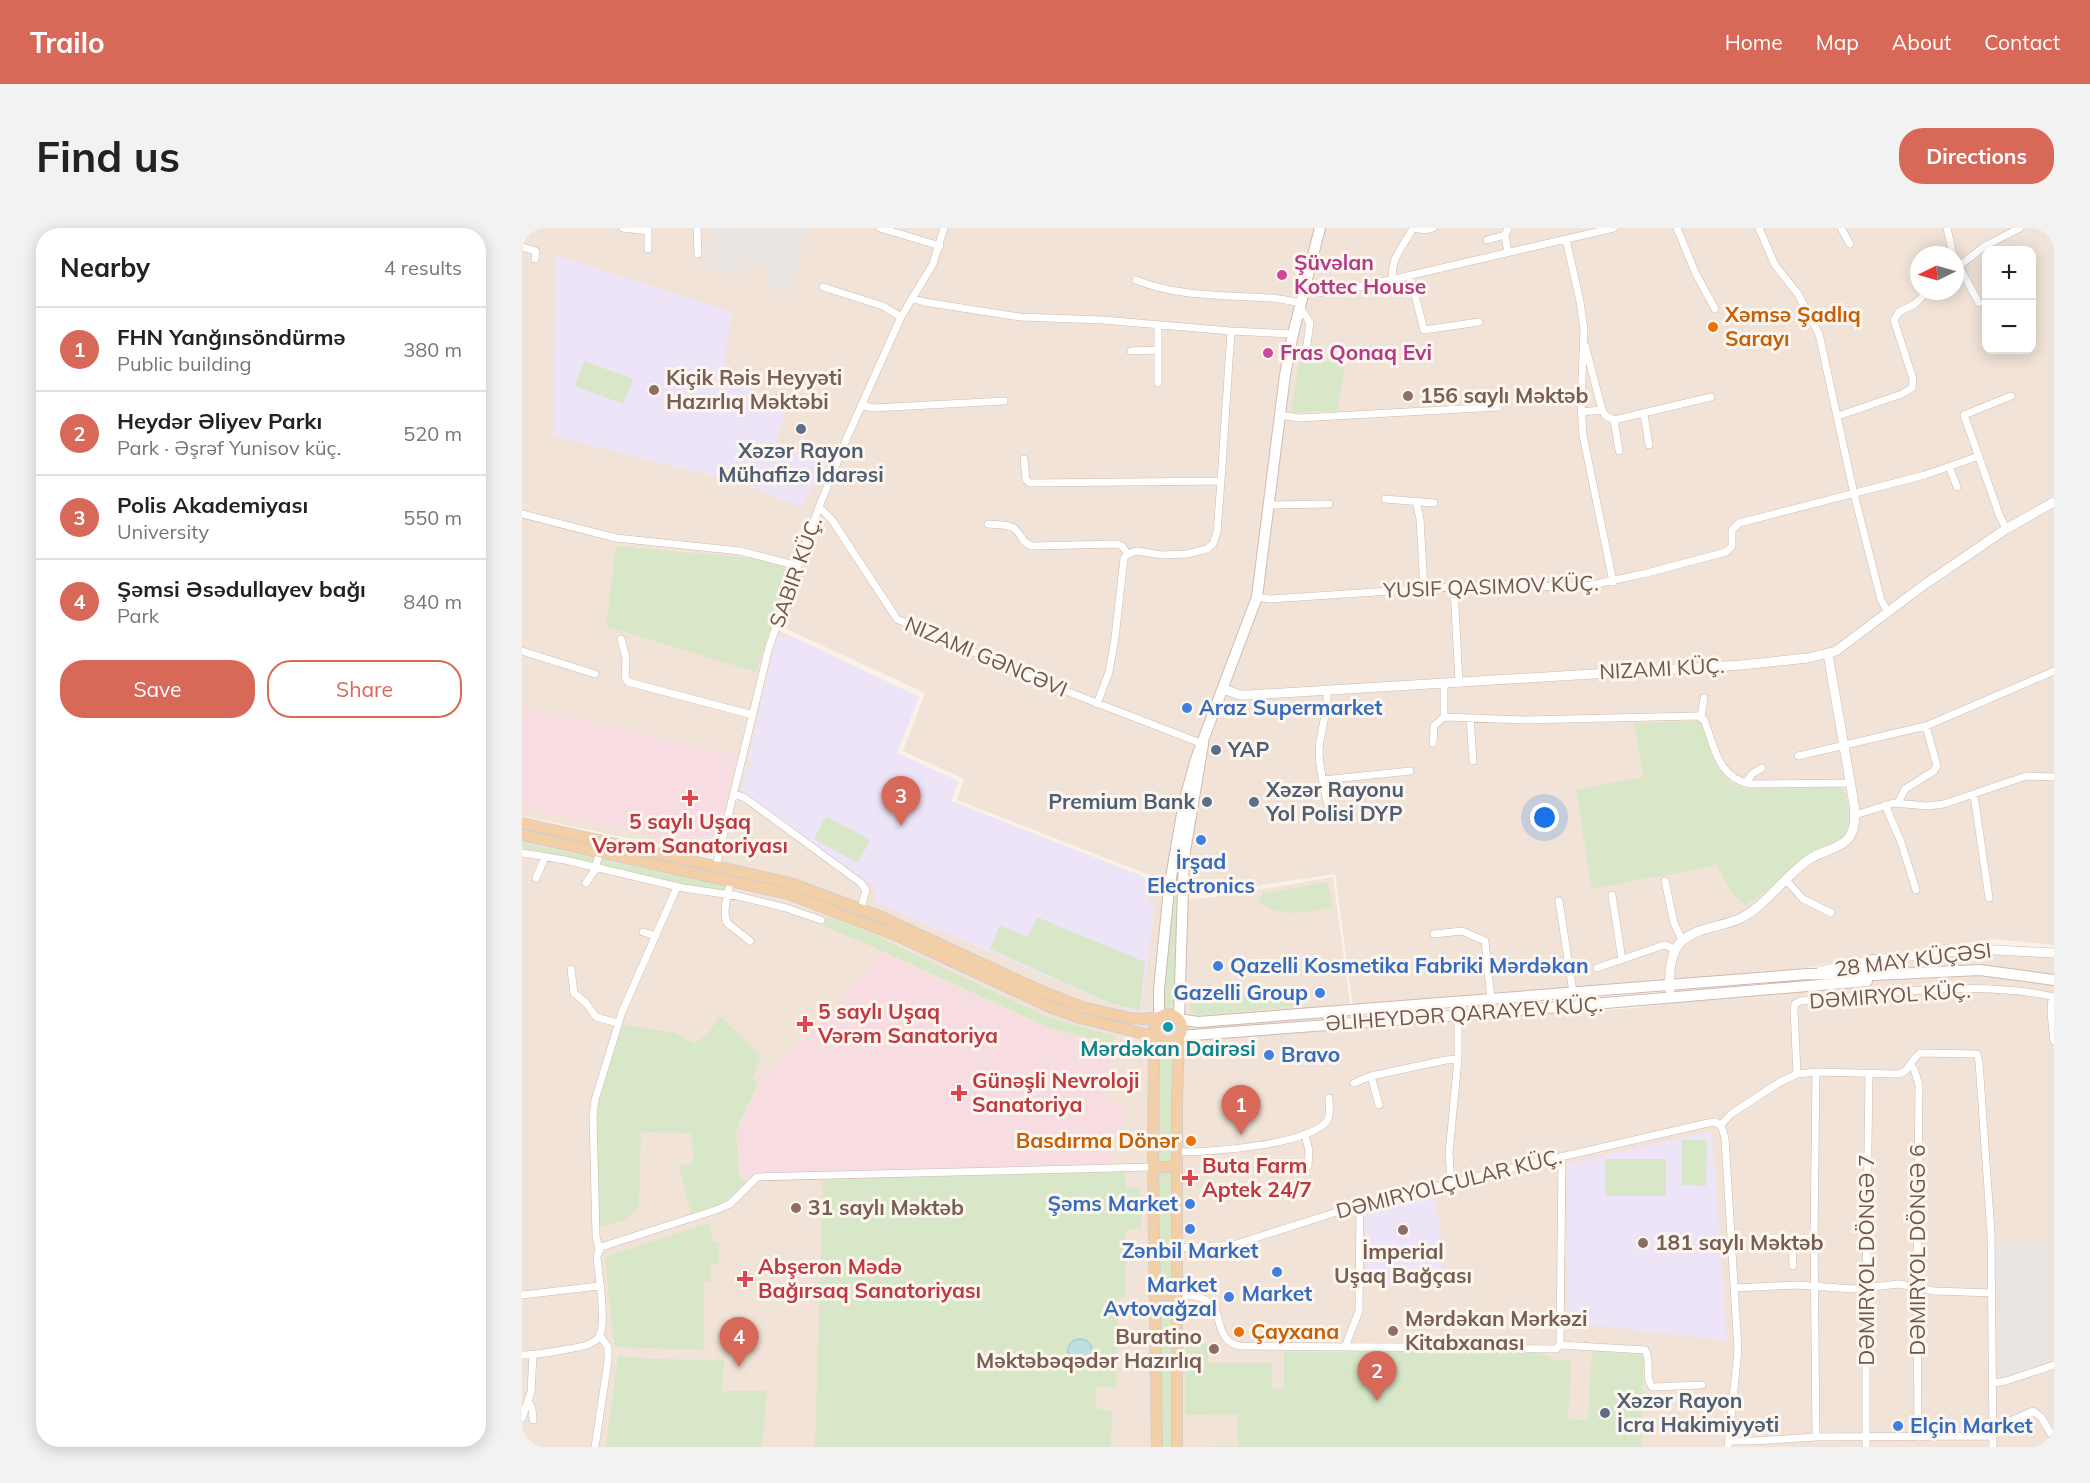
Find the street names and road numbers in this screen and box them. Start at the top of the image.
street label: SABIR KÜÇ. [763,513,827,631]
street label: YUSIF QASIMOV KÜÇ. [1382,569,1599,603]
street label: NIZAMI GƏNCƏVI [901,610,1072,702]
street label: NIZAMI KÜÇ. [1599,652,1725,684]
street label: 28 MAY KÜÇƏSI [1833,936,1993,982]
street label: DƏMIRYOL KÜÇ. [1808,976,1972,1014]
street label: ƏLIHEYDƏR QARAYEV KÜÇ. [1324,990,1604,1036]
street label: DƏMIRYOLÇULAR KÜÇ. [1333,1142,1564,1224]
street label: DƏMIRYOL DÖNGƏ 6 [1904,1144,1930,1356]
street label: DƏMIRYOL DÖNGƏ 7 [1853,1154,1879,1366]

